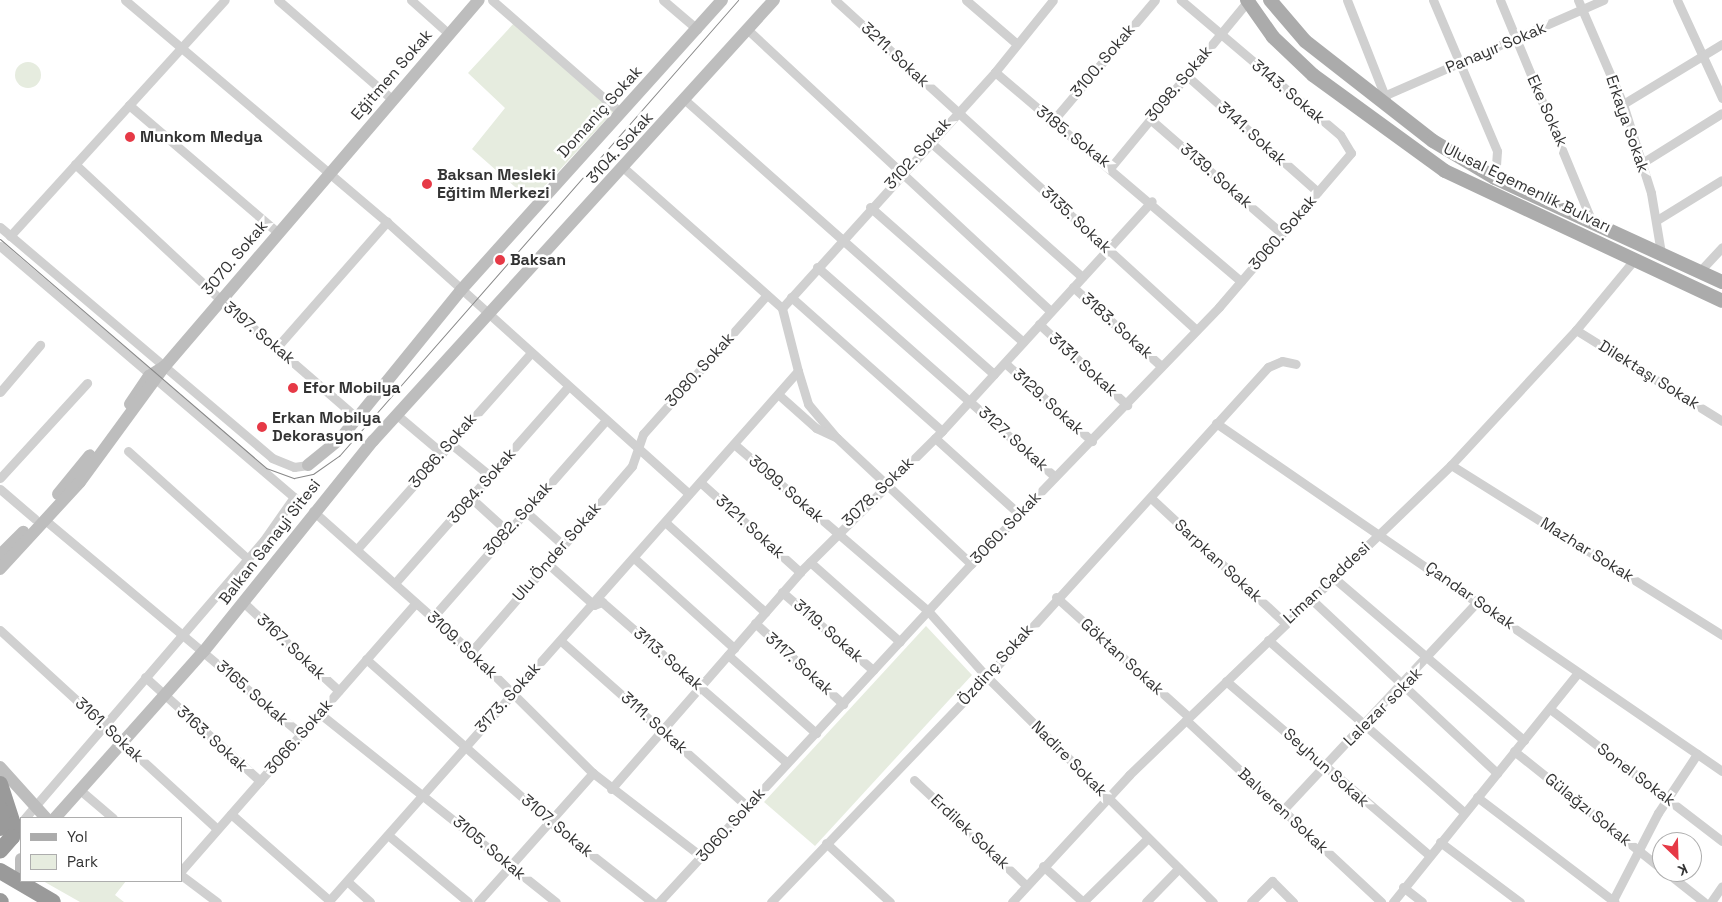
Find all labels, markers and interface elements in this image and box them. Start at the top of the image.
street label: 3211. Sokak [857,18,933,92]
street label: Panayır Sokak [1443,18,1549,78]
street label: 3100. Sokak [1067,20,1139,102]
street label: Eğitmen Sokak [347,26,437,124]
street label: 3098. Sokak [1142,42,1216,126]
street label: 3143. Sokak [1247,56,1329,128]
street label: Domaniç Sokak [554,62,646,162]
street label: Eke Sokak [1523,72,1571,150]
street label: Erkaya Sokak [1601,73,1653,175]
street label: 3141. Sokak [1213,98,1291,170]
street label: 3185. Sokak [1032,102,1114,172]
street label: 3104. Sokak [583,108,657,188]
street label: 3102. Sokak [881,114,955,194]
place label: Munkom Medya [140,127,263,147]
marker: Munkom Medya [124,131,136,143]
street label: 3139. Sokak [1176,139,1256,213]
street label: Ulusal Egemenlik Bulvarı [1440,139,1614,237]
place label: Baksan Mesleki Eğitim Merkezi [437,165,556,203]
marker: Baksan Mesleki Eğitim Merkezi [421,178,433,190]
street label: 3135. Sokak [1037,182,1115,258]
street label: 3060. Sokak [1245,191,1321,275]
street label: 3070. Sokak [198,216,272,300]
place label: Baksan [510,250,566,270]
marker: Baksan [494,254,506,266]
street label: 3183. Sokak [1077,289,1157,363]
street label: 3197. Sokak [219,297,299,369]
street label: 3080. Sokak [661,329,739,411]
street label: 3131. Sokak [1044,329,1122,401]
street label: Dilektaşı Sokak [1595,336,1703,414]
street label: 3129. Sokak [1008,365,1088,439]
place label: Efor Mobilya [303,378,401,398]
marker: Efor Mobilya [287,382,299,394]
street label: 3127. Sokak [974,403,1052,475]
place label: Erkan Mobilya Dekorasyon [272,408,381,446]
street label: 3086. Sokak [405,409,481,493]
marker: Erkan Mobilya Dekorasyon [256,421,268,433]
street label: 3084. Sokak [444,444,520,528]
street label: 3099. Sokak [744,451,828,527]
street label: 3078. Sokak [838,453,918,531]
street label: Balkan Sanayi Sitesi [215,476,325,608]
street label: 3082. Sokak [480,478,556,560]
street label: 3060. Sokak [967,488,1045,568]
street label: 3121. Sokak [711,491,789,563]
street label: Ulu Önder Sokak [509,499,605,605]
street label: Mazhar Sokak [1537,514,1637,586]
street label: Sarpkan Sokak [1170,516,1266,606]
street label: Liman Caddesi [1280,538,1374,628]
street label: Çandar Sokak [1422,558,1518,634]
street label: 3119. Sokak [789,595,867,667]
street label: 3109. Sokak [422,607,502,683]
street label: 3167. Sokak [252,610,330,684]
street label: Göktan Sokak [1076,615,1168,699]
street label: Özdinç Sokak [955,621,1037,709]
street label: 3113. Sokak [629,623,707,695]
street label: 3117. Sokak [761,628,837,700]
street label: 3165. Sokak [212,656,292,730]
street label: 3173. Sokak [471,659,545,737]
street label: Lalezar sokak [1340,664,1426,750]
street label: 3111. Sokak [617,688,691,758]
street label: 3161. Sokak [71,693,147,767]
street label: 3066. Sokak [261,695,337,779]
street label: 3163. Sokak [172,702,252,776]
street label: Nadire Sokak [1027,717,1111,801]
street label: Seyhun Sokak [1279,725,1373,811]
street label: Sonel Sokak [1593,739,1679,811]
street label: Balveren Sokak [1234,764,1332,858]
street label: Gülağzı Sokak [1541,769,1635,851]
street label: 3060. Sokak [692,784,770,866]
street label: 3107. Sokak [517,790,597,862]
street label: Erdilek Sokak [927,791,1013,873]
street label: 3105. Sokak [448,812,530,884]
legend [20,817,182,882]
text: Yol [67,827,88,846]
north arrow [1652,832,1702,882]
text: Park [67,852,98,871]
text: K [1675,860,1690,880]

